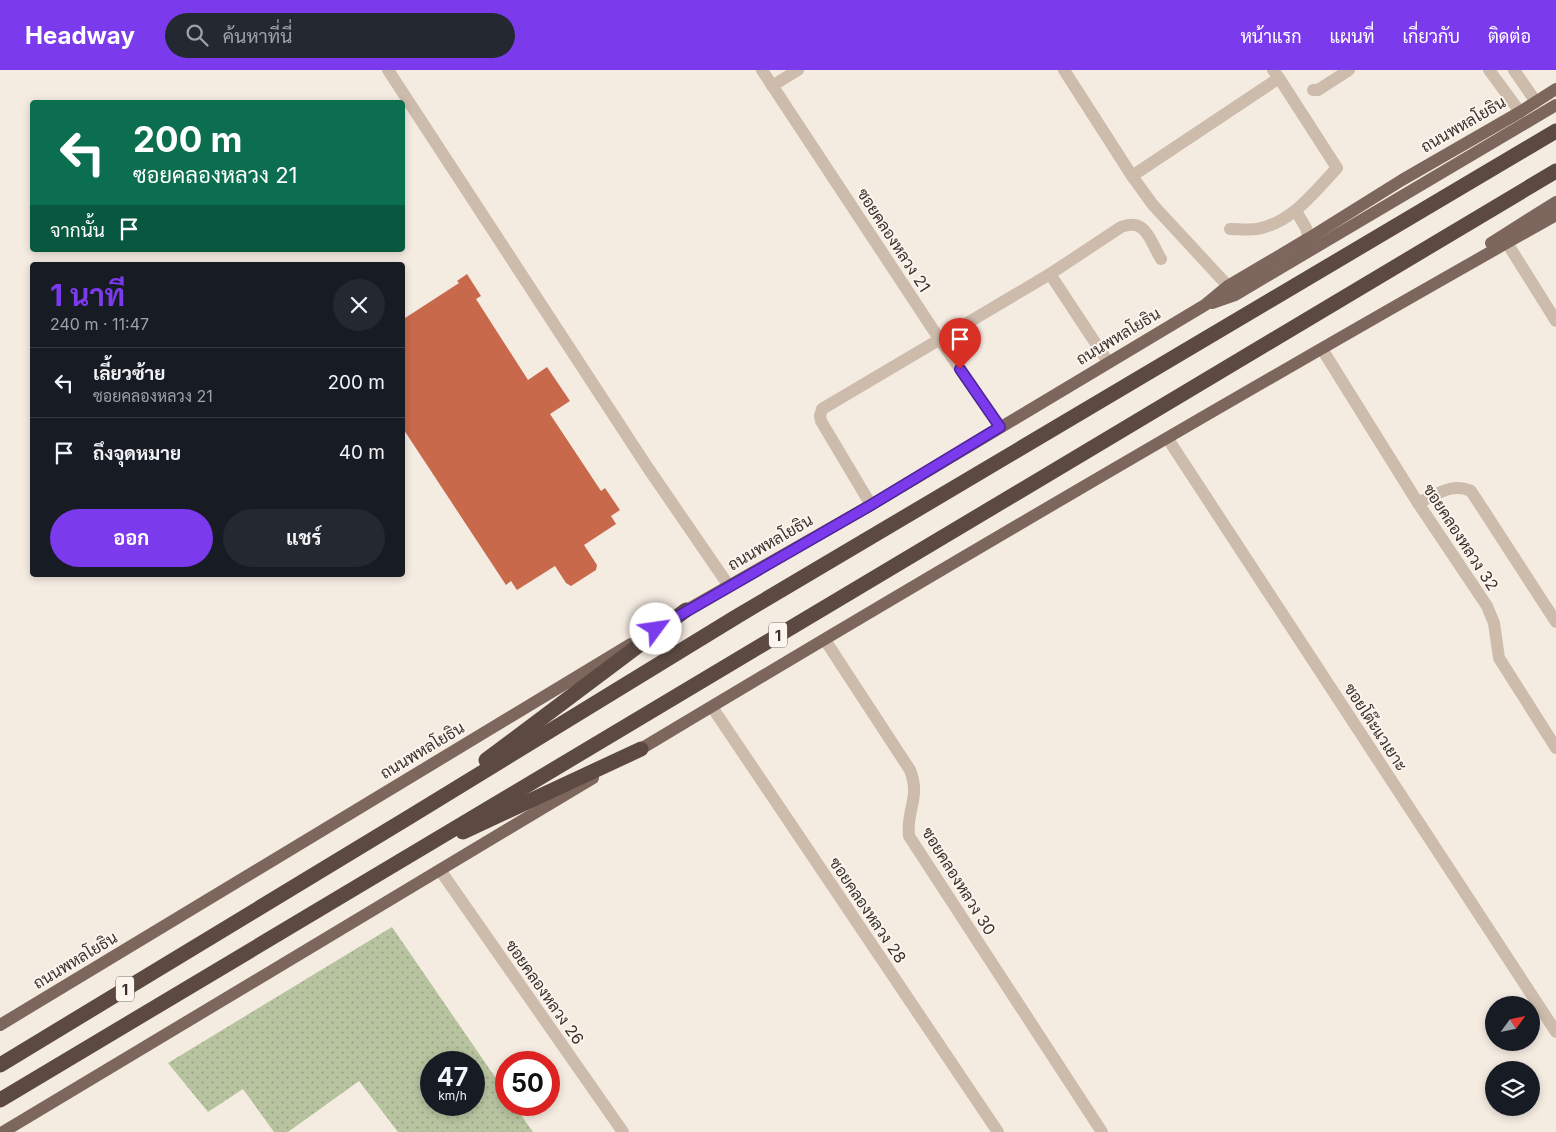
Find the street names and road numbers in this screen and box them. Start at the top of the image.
street label: ถนนพหลโยธิน [1416,91,1509,156]
street label: ซอยคลองหลวง 21 [853,184,935,296]
street label: ถนนพหลโยธิน [1072,302,1164,369]
street label: ซอยคลองหลวง 32 [1419,480,1503,594]
street label: ถนนพหลโยธิน [723,509,816,574]
road number: 1 [769,622,787,648]
street label: ซอยโต๊ะแวเยาะ [1340,679,1413,775]
street label: ถนนพหลโยธิน [376,716,468,783]
street label: ซอยคลองหลวง 30 [918,823,1000,939]
street label: ซอยคลองหลวง 28 [825,853,911,967]
street label: ถนนพหลโยธิน [29,926,121,993]
street label: ซอยคลองหลวง 26 [502,936,588,1048]
road number: 1 [116,976,134,1002]

